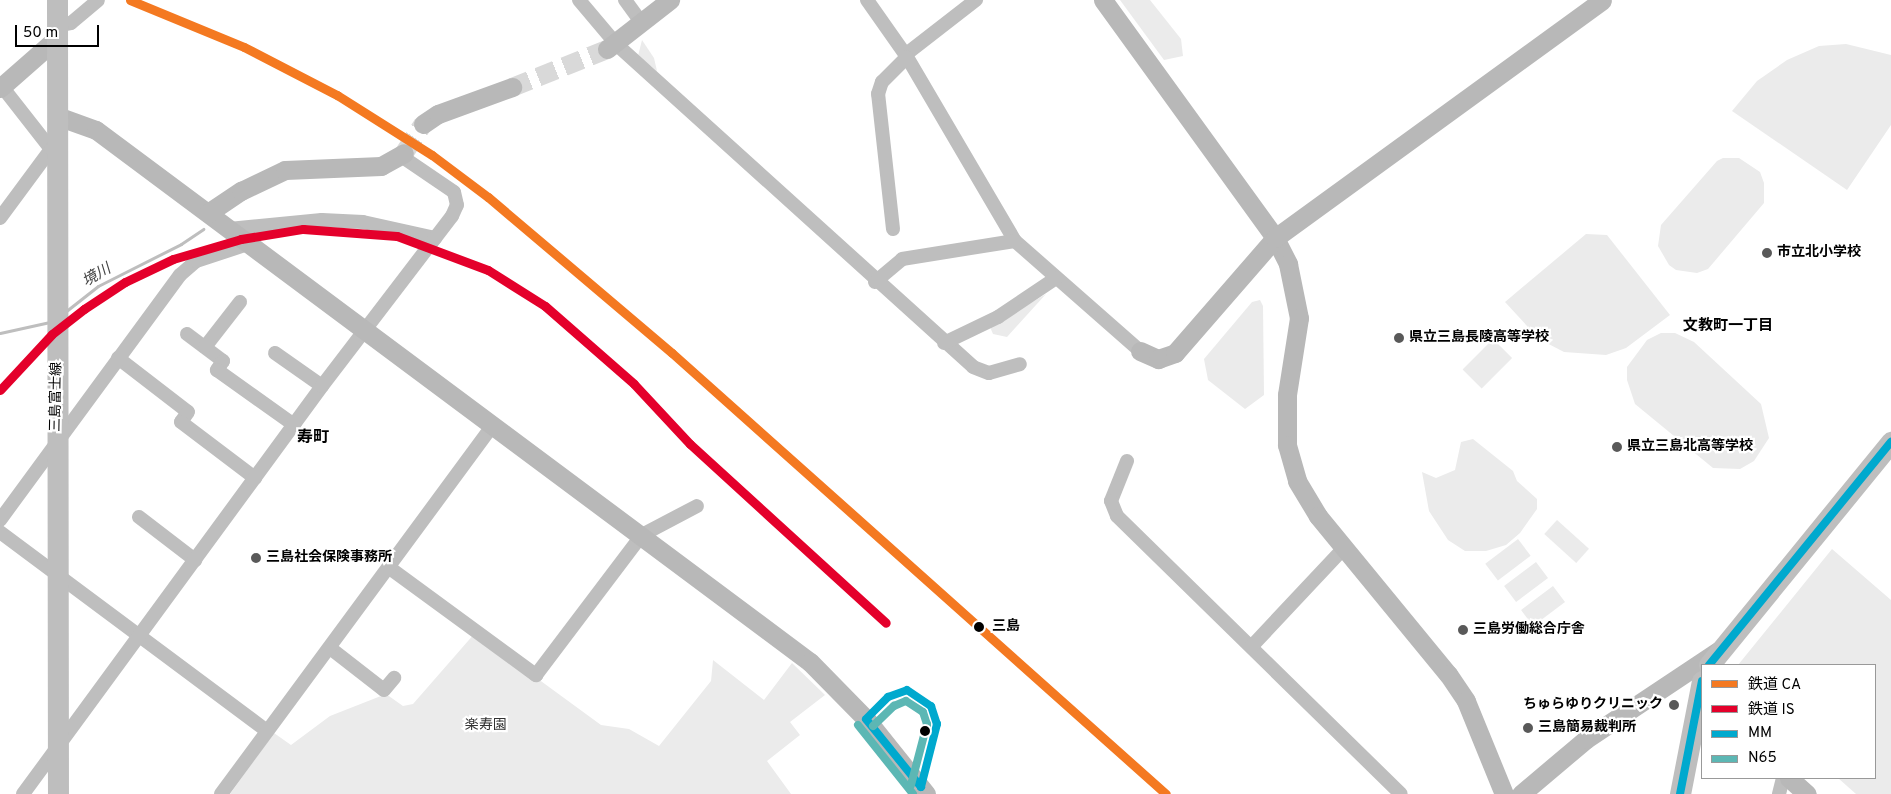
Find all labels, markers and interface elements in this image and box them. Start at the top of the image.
scale bar [18,15,101,47]
text: 50 m [23,24,58,43]
place label: 市立北小学校 [1777,245,1861,261]
marker: 市立北小学校 [1761,247,1773,259]
water label: 境川 [80,261,114,291]
district label: 文教町一丁目 [1683,318,1773,336]
place label: 県立三島長陵高等学校 [1409,330,1549,346]
marker: 県立三島長陵高等学校 [1393,332,1405,344]
street label: 三島富士線 [48,362,66,432]
district label: 寿町 [297,428,329,448]
place label: 県立三島北高等学校 [1627,439,1753,455]
marker: 県立三島北高等学校 [1611,441,1623,453]
place label: 三島社会保険事務所 [266,550,392,566]
marker: 三島社会保険事務所 [250,552,262,564]
marker: 三島 [970,618,988,636]
place label: 三島 [992,619,1020,635]
place label: 三島労働総合庁舎 [1473,622,1585,638]
marker: 三島労働総合庁舎 [1457,624,1469,636]
legend [1701,664,1876,779]
text: 鉄道 CA [1748,676,1801,695]
place label: ちゅらゆりクリニック [1523,697,1663,713]
marker: ちゅらゆりクリニック [1667,698,1681,712]
text: 鉄道 IS [1748,701,1795,720]
park label: 楽寿園 [465,718,507,734]
place label: 三島簡易裁判所 [1538,720,1636,736]
marker: 三島簡易裁判所 [1522,722,1534,734]
text: MM [1748,724,1772,743]
unlabelled marker [920,726,930,736]
text: N65 [1748,749,1777,768]

